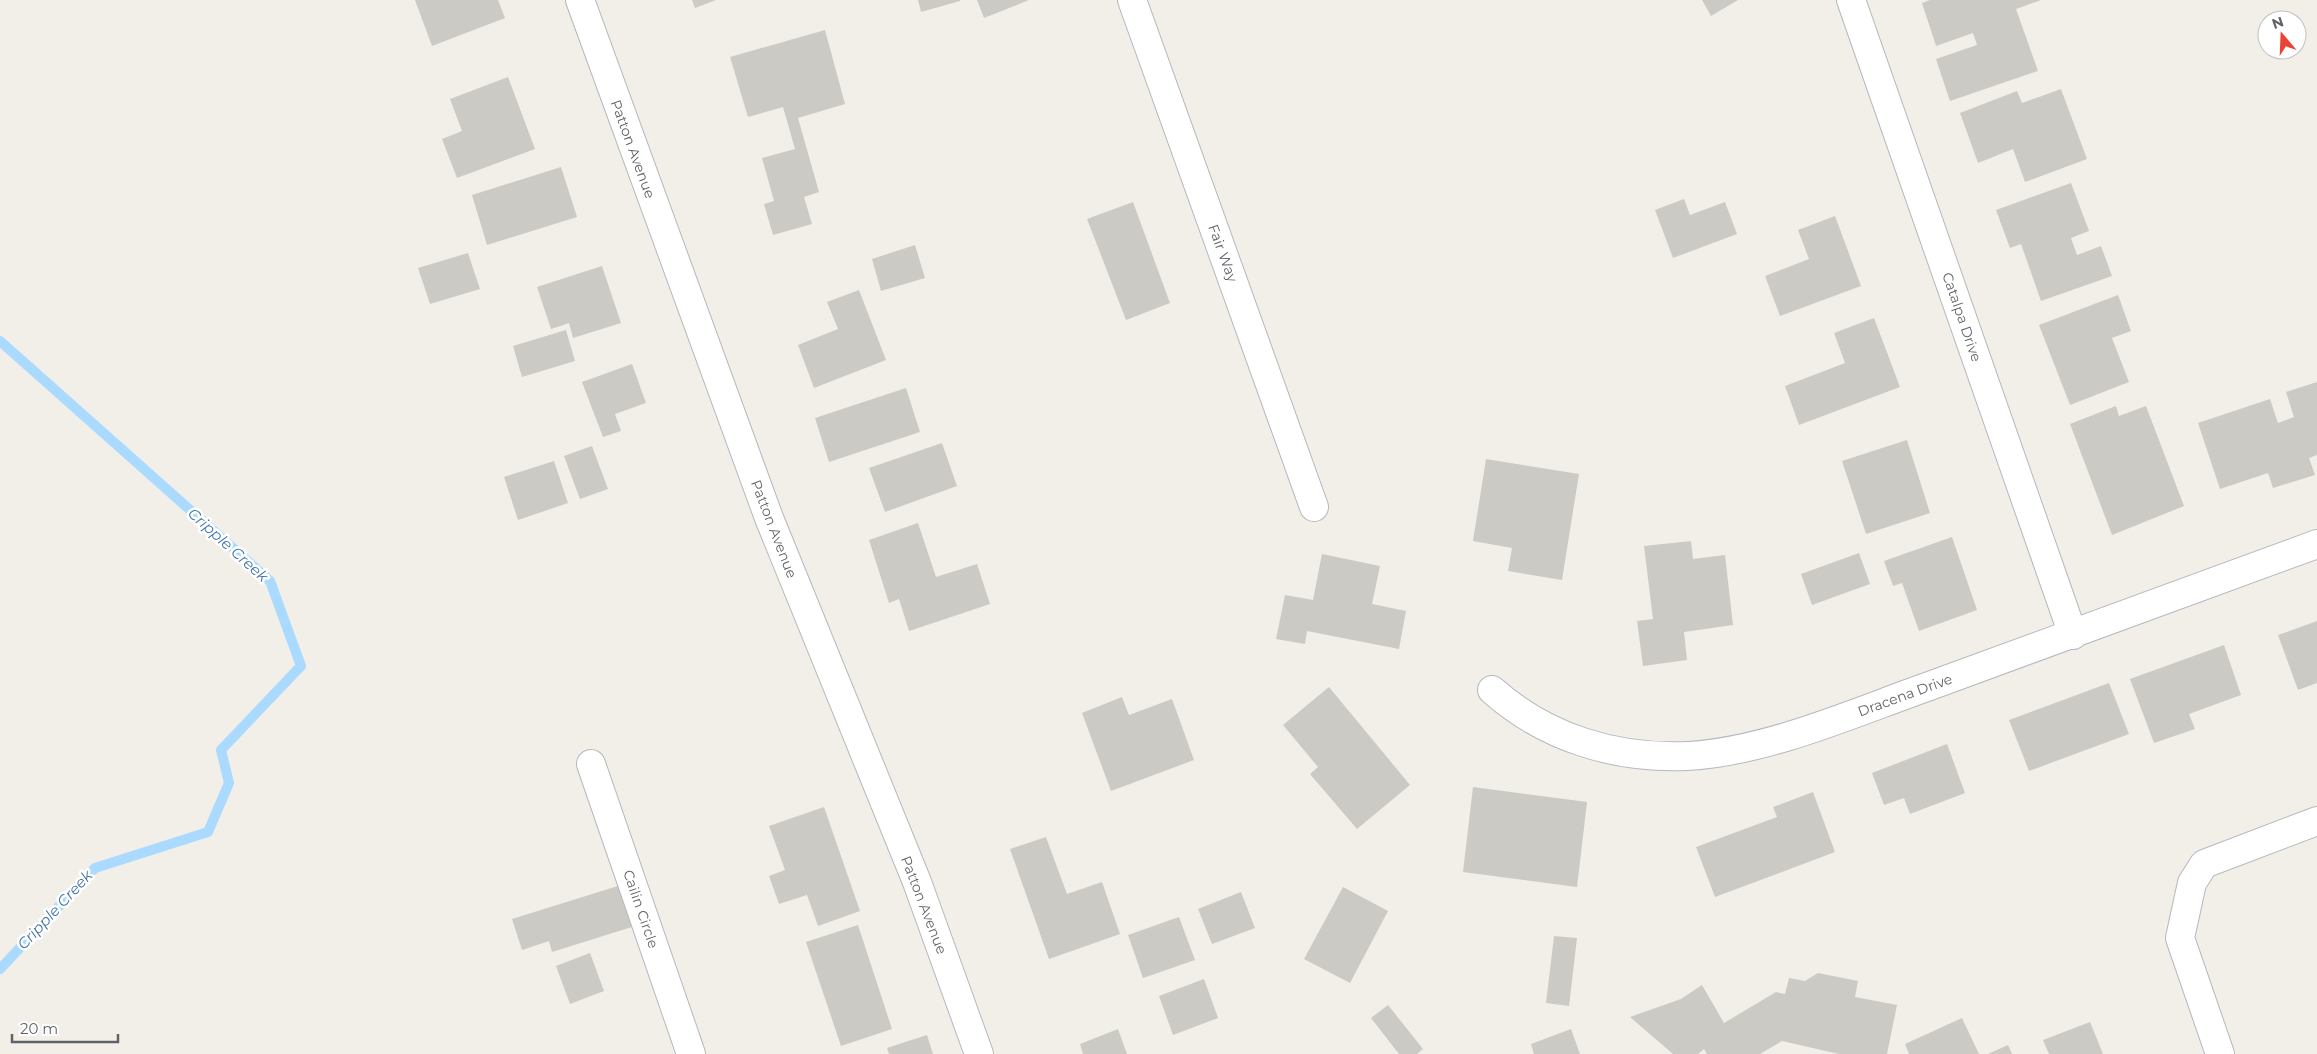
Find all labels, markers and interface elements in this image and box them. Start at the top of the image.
north arrow [2257,10,2307,60]
text: N [2269,12,2286,33]
street label: Patton Avenue [607,97,659,201]
street label: Fair Way [1204,222,1242,285]
street label: Catalpa Drive [1938,270,1986,364]
street label: Patton Avenue [747,477,801,581]
water label: Cripple Creek [184,504,273,586]
street label: Dracena Drive [1855,670,1955,720]
street label: Patton Avenue [897,853,951,957]
water label: Cripple Creek [13,865,97,953]
street label: Cailin Circle [619,867,663,951]
scale bar [12,1012,119,1044]
text: 20 m [20,1019,58,1038]

